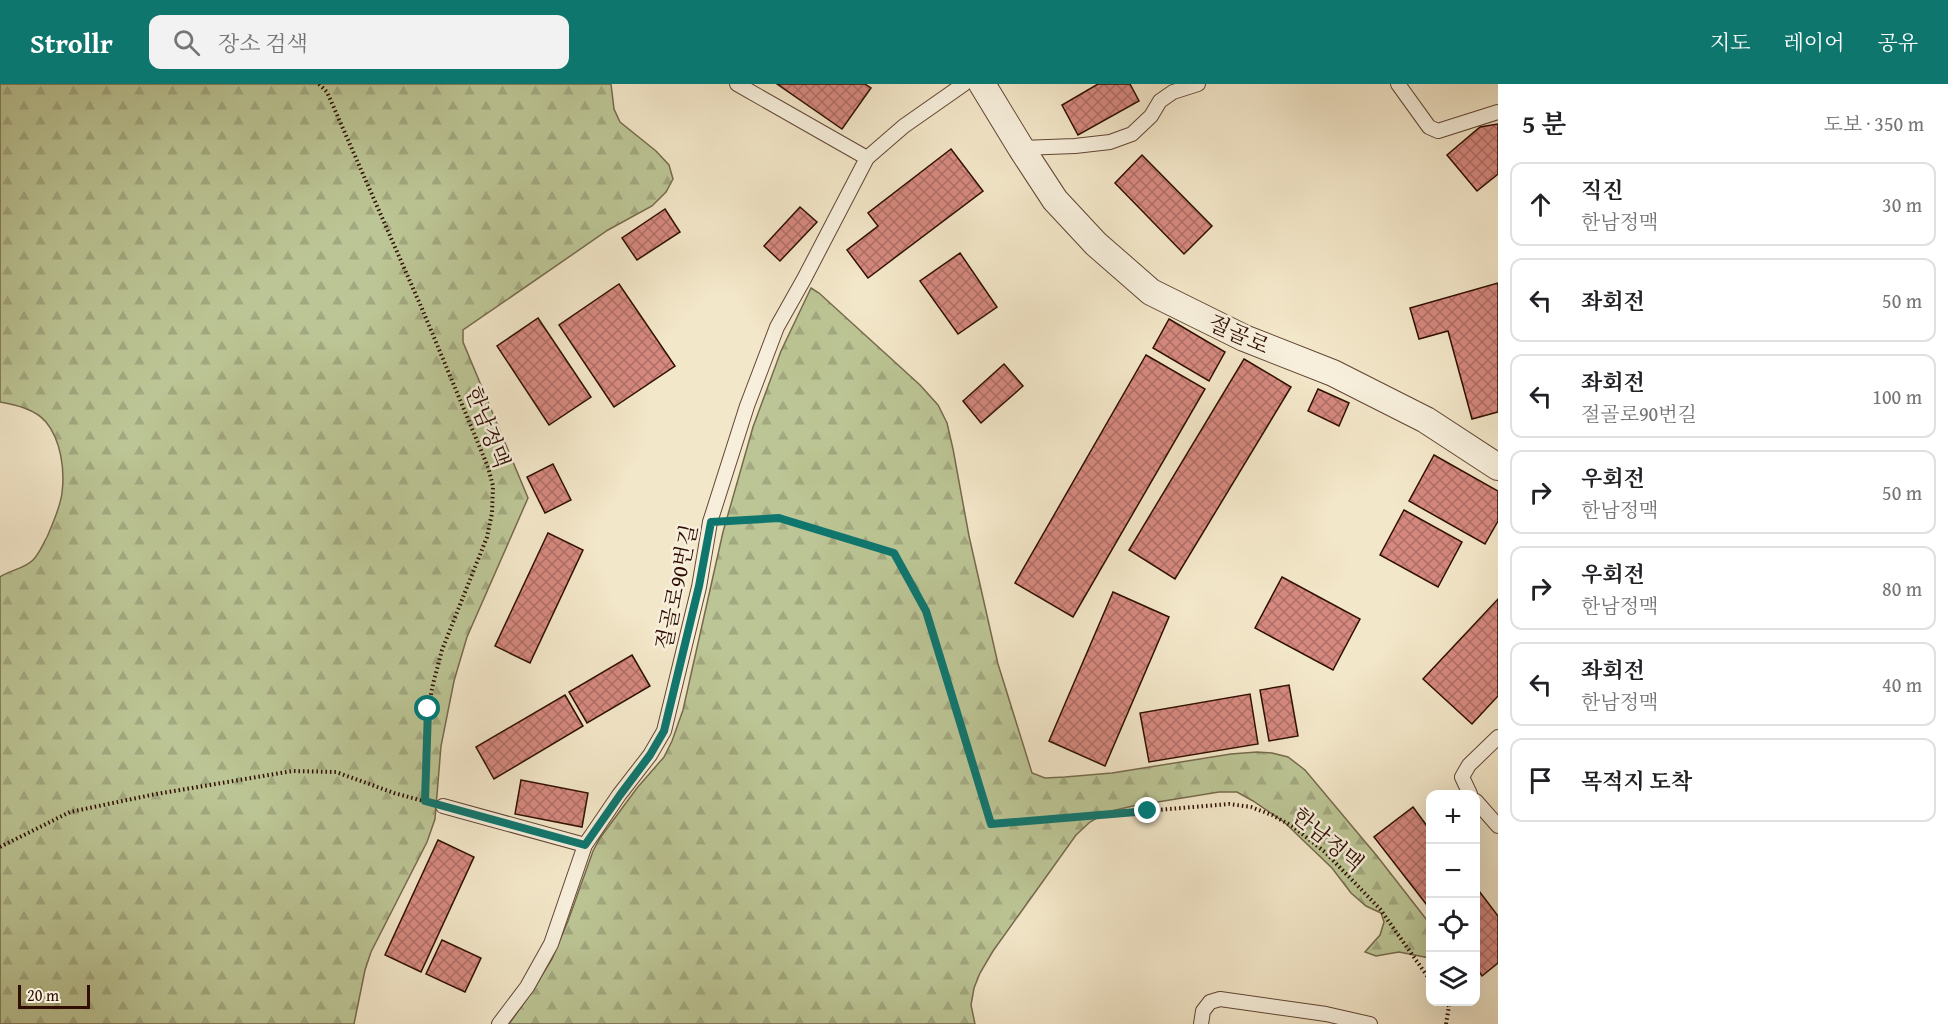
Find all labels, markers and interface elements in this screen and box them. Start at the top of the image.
search box [149,15,569,69]
text: Strollr [30,22,113,63]
icon: search [170,26,203,59]
text: 장소 검색 [218,27,308,59]
text: 지도 [1710,27,1751,58]
text: 레이어 [1784,27,1844,58]
text: 공유 [1877,27,1918,58]
text: 5 분 [1522,104,1566,143]
text: 도보 · 350 m [1824,109,1924,138]
text: 직진 [1581,174,1624,206]
icon: ahead [1524,188,1557,221]
text: 30 m [1882,190,1922,219]
text: 한남정맥 [1581,207,1658,236]
icon: left [1524,284,1557,317]
text: 좌회전 [1581,285,1645,317]
text: 50 m [1882,286,1922,315]
street label: 절골로 [1203,306,1275,362]
text: 좌회전 [1581,366,1645,398]
icon: left [1524,380,1557,413]
street label: 한남정맥 [458,382,518,472]
text: 100 m [1872,382,1922,411]
text: 절골로90번길 [1581,399,1697,428]
text: 우회전 [1581,462,1645,494]
icon: right [1524,476,1557,509]
text: 50 m [1882,478,1922,507]
text: 한남정맥 [1581,495,1658,524]
street label: 절골로90번길 [647,521,705,653]
text: 우회전 [1581,558,1645,590]
icon: right [1524,572,1557,605]
text: 80 m [1882,574,1922,603]
text: 한남정맥 [1581,591,1658,620]
text: 좌회전 [1581,654,1645,686]
icon: left [1524,668,1557,701]
text: 40 m [1882,670,1922,699]
text: 한남정맥 [1581,687,1658,716]
route start [414,695,440,721]
icon: arrive [1524,764,1557,797]
text: 목적지 도착 [1581,765,1692,797]
map controls [1426,790,1480,1006]
button: + [1426,790,1480,844]
route end [1134,797,1160,823]
street label: 한남정맥 [1285,799,1371,879]
button: − [1426,844,1480,898]
button: locate [1426,898,1480,952]
button: layers [1426,952,1480,1006]
scale bar [18,982,90,1010]
text: 20 m [27,983,59,1007]

